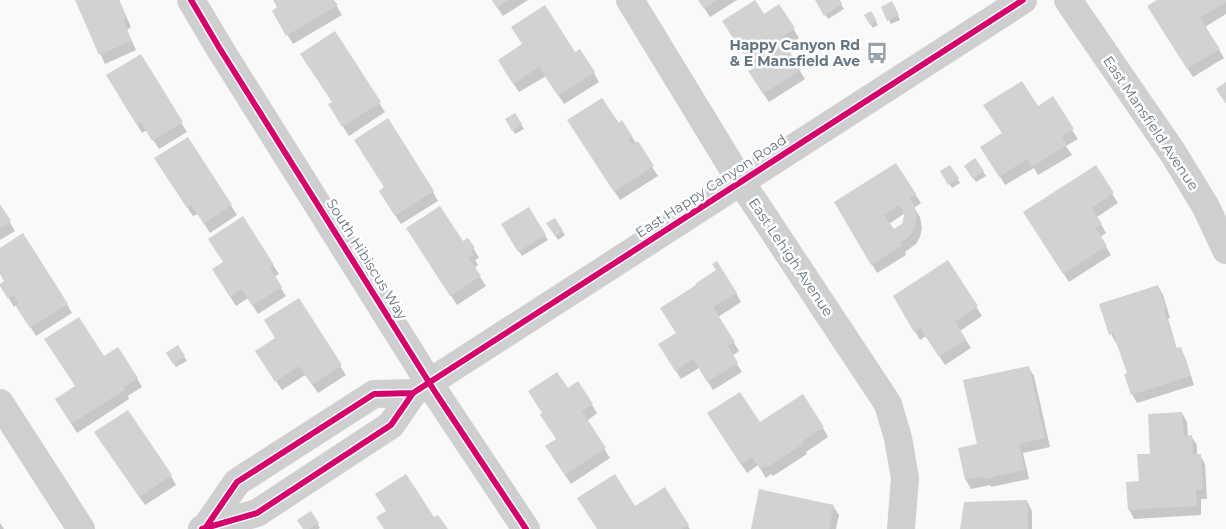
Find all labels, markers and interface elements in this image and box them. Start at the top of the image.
place label: Happy Canyon Rd & E Mansfield Ave [729,36,860,70]
bus stop icon: Happy Canyon Rd & E Mansfield Ave [864,40,890,66]
street label: East Mansfield Avenue [1099,52,1203,194]
street label: East Happy Canyon Road [632,130,790,242]
street label: East Lehigh Avenue [745,194,837,320]
street label: South Hibiscus Way [323,195,412,323]

